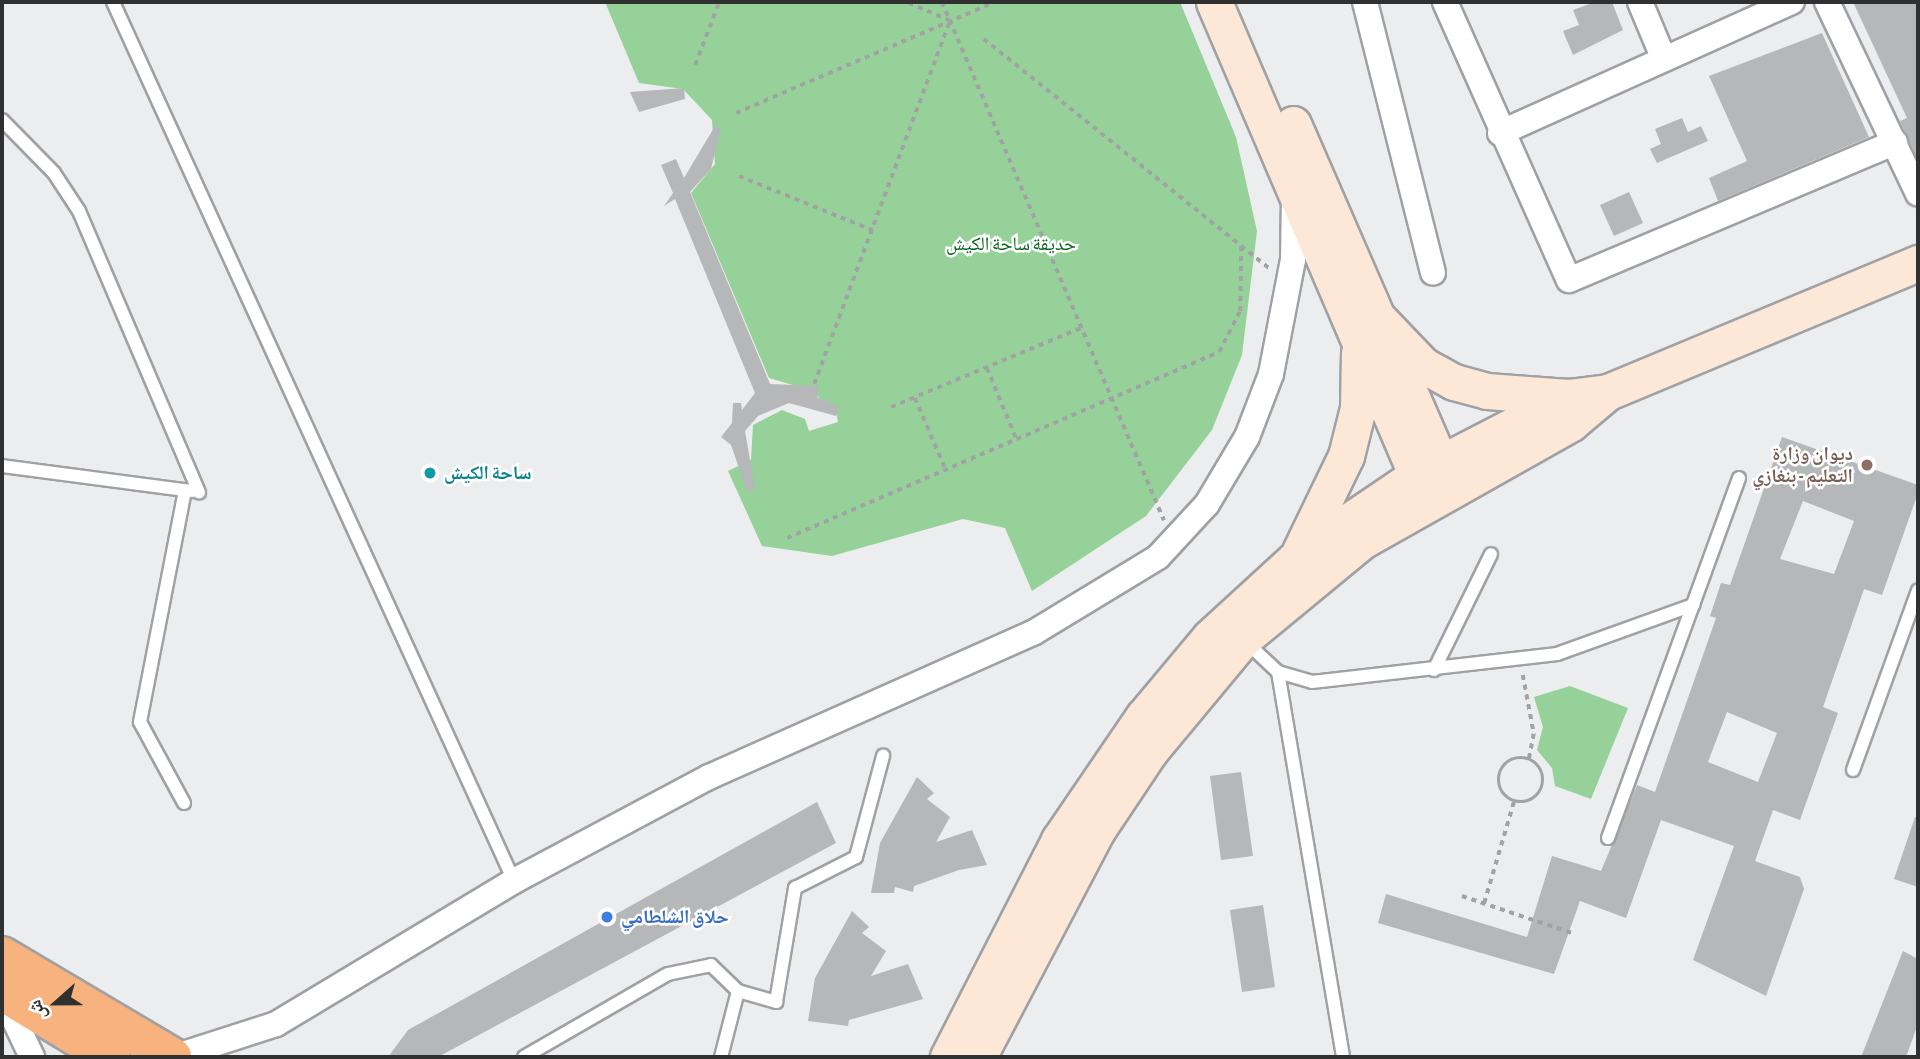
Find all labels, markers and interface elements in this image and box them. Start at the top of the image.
park label: حديقة ساحة الكيش [946,233,1076,255]
place label: ديوان وزارة التعليم - بنغازي [1752,443,1853,487]
marker: ديوان وزارة التعليم - بنغازي [1859,457,1875,473]
place label: ساحة الكيش [444,462,532,484]
marker: ساحة الكيش [422,465,438,481]
place label: حلاق الشلطامي [621,906,729,928]
marker: حلاق الشلطامي [599,909,615,925]
north arrow [21,968,91,1038]
text: ش [23,997,50,1024]

